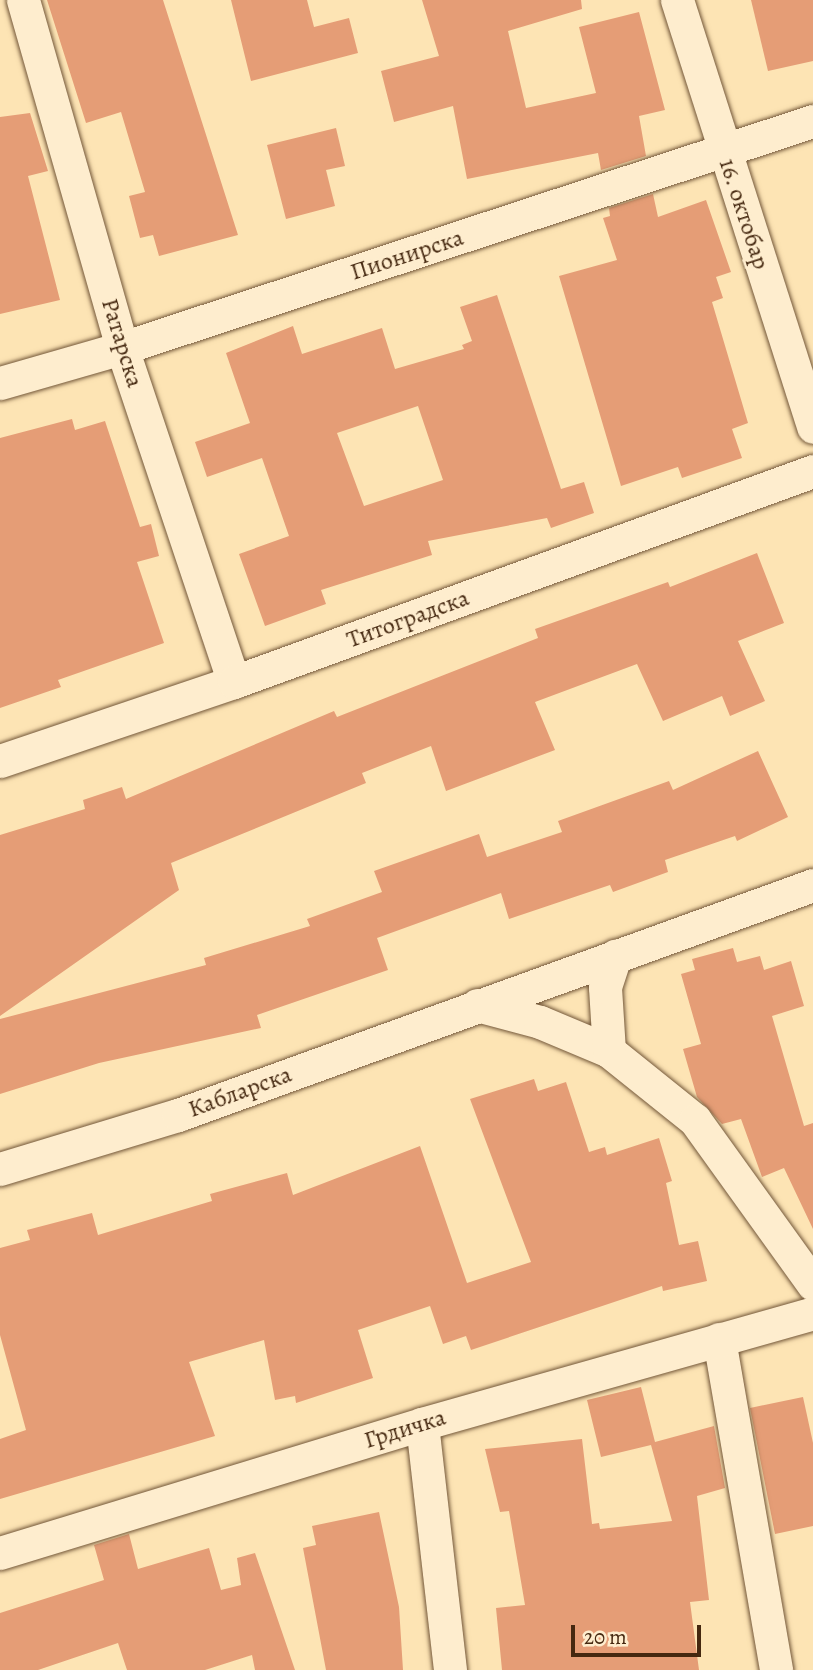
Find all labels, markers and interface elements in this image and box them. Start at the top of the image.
street label: 16. октобар [713,155,775,273]
street label: Пионирска [347,223,467,287]
street label: Ратарска [95,295,149,391]
street label: Титоградска [343,584,473,654]
street label: Кабларска [184,1060,296,1124]
street label: Грдичка [361,1403,449,1455]
scale bar [575,1610,704,1654]
text: 20 m [584,1623,627,1651]

